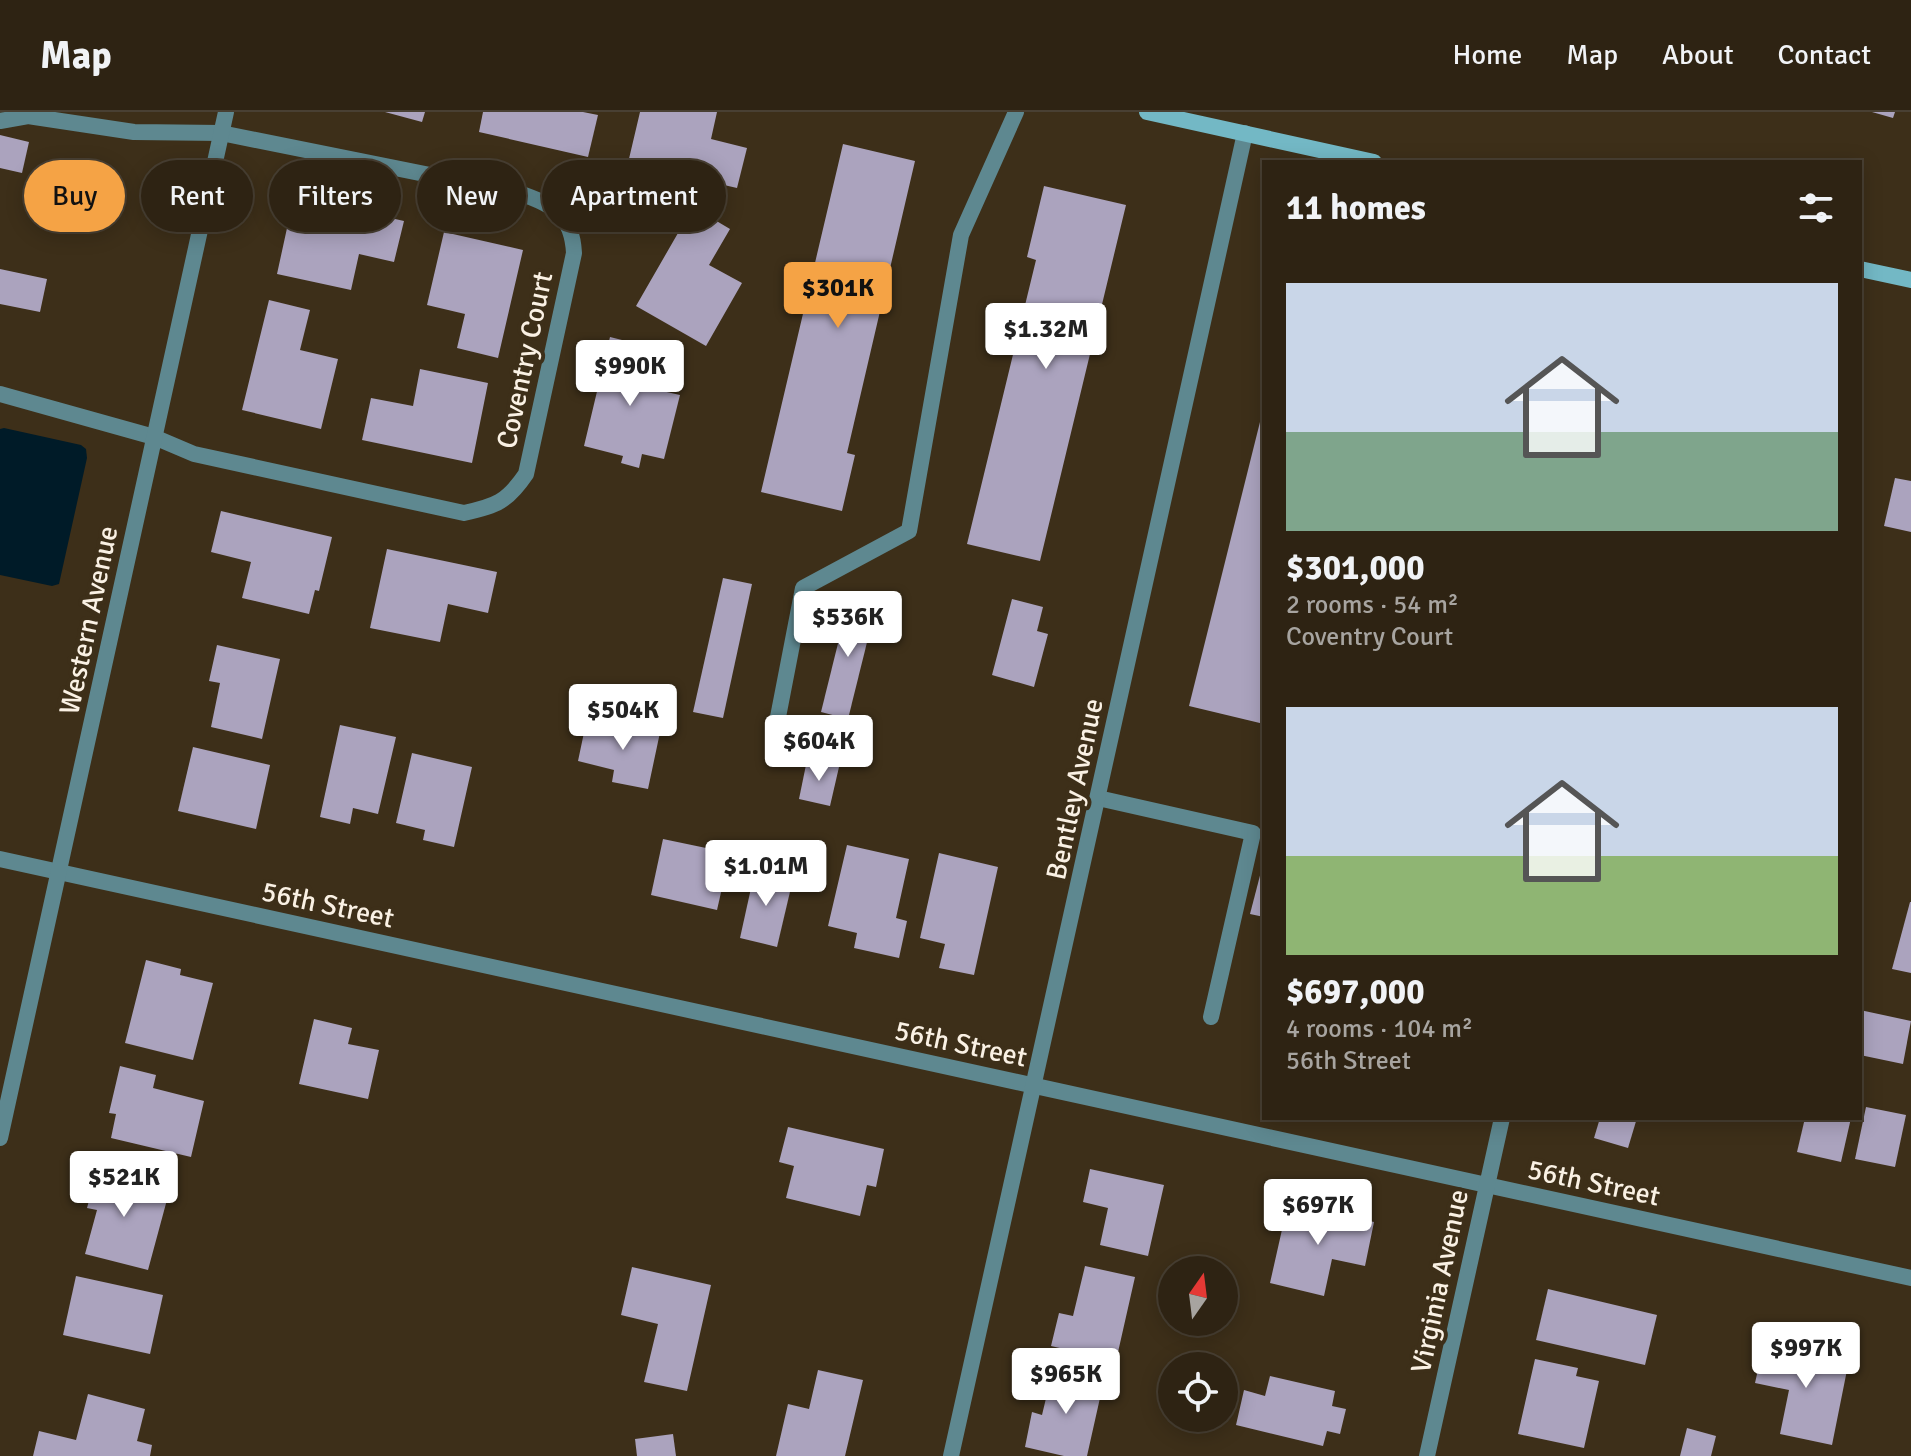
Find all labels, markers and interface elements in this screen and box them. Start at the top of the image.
text: Map [40,32,112,79]
text: Home [1453,38,1522,72]
text: Map [1566,38,1618,72]
text: About [1662,38,1734,72]
text: Contact [1778,38,1871,72]
chip: Buy [24,160,125,232]
chip: Rent [141,160,253,232]
chip: Filters [269,160,401,232]
chip: New [417,160,526,232]
chip: Apartment [542,160,726,232]
icon: filters [1794,186,1838,230]
text: 11 homes [1286,187,1426,229]
pin: $301K [782,262,894,330]
street label: Coventry Court [490,268,560,452]
text: $301K [802,272,874,304]
pin: $1.32M [981,303,1111,371]
text: $1.32M [1003,313,1089,345]
icon: home [1490,335,1634,479]
pin: $990K [574,340,686,408]
text: $990K [594,350,666,382]
street label: Western Avenue [52,523,126,718]
text: $301,000 [1286,547,1425,589]
text: 2 rooms · 54 m² [1286,589,1459,621]
pin: $536K [792,591,904,659]
text: $536K [812,601,884,633]
text: Coventry Court [1286,621,1453,653]
pin: $504K [567,684,679,752]
text: $504K [587,694,659,726]
street label: Bentley Avenue [1039,695,1111,883]
pin: $604K [763,715,875,783]
text: $604K [783,725,855,757]
icon: home [1490,759,1634,903]
pin: $1.01M [701,840,831,908]
text: $1.01M [723,850,809,882]
street label: 56th Street [259,874,397,936]
text: $697,000 [1286,971,1425,1013]
street label: 56th Street [892,1013,1030,1075]
text: 4 rooms · 104 m² [1286,1013,1473,1045]
text: 56th Street [1286,1045,1411,1077]
pin: $521K [68,1151,180,1219]
street label: 56th Street [1525,1152,1663,1214]
text: $521K [88,1161,160,1193]
pin: $697K [1262,1179,1374,1247]
street label: Virginia Avenue [1404,1186,1476,1376]
text: $697K [1282,1189,1354,1221]
north arrow [1158,1256,1238,1336]
map controls [1158,1256,1238,1432]
pin: $997K [1750,1322,1862,1390]
text: $997K [1770,1332,1842,1364]
pin: $965K [1010,1348,1122,1416]
button: locate [1158,1352,1238,1432]
text: $965K [1030,1358,1102,1390]

